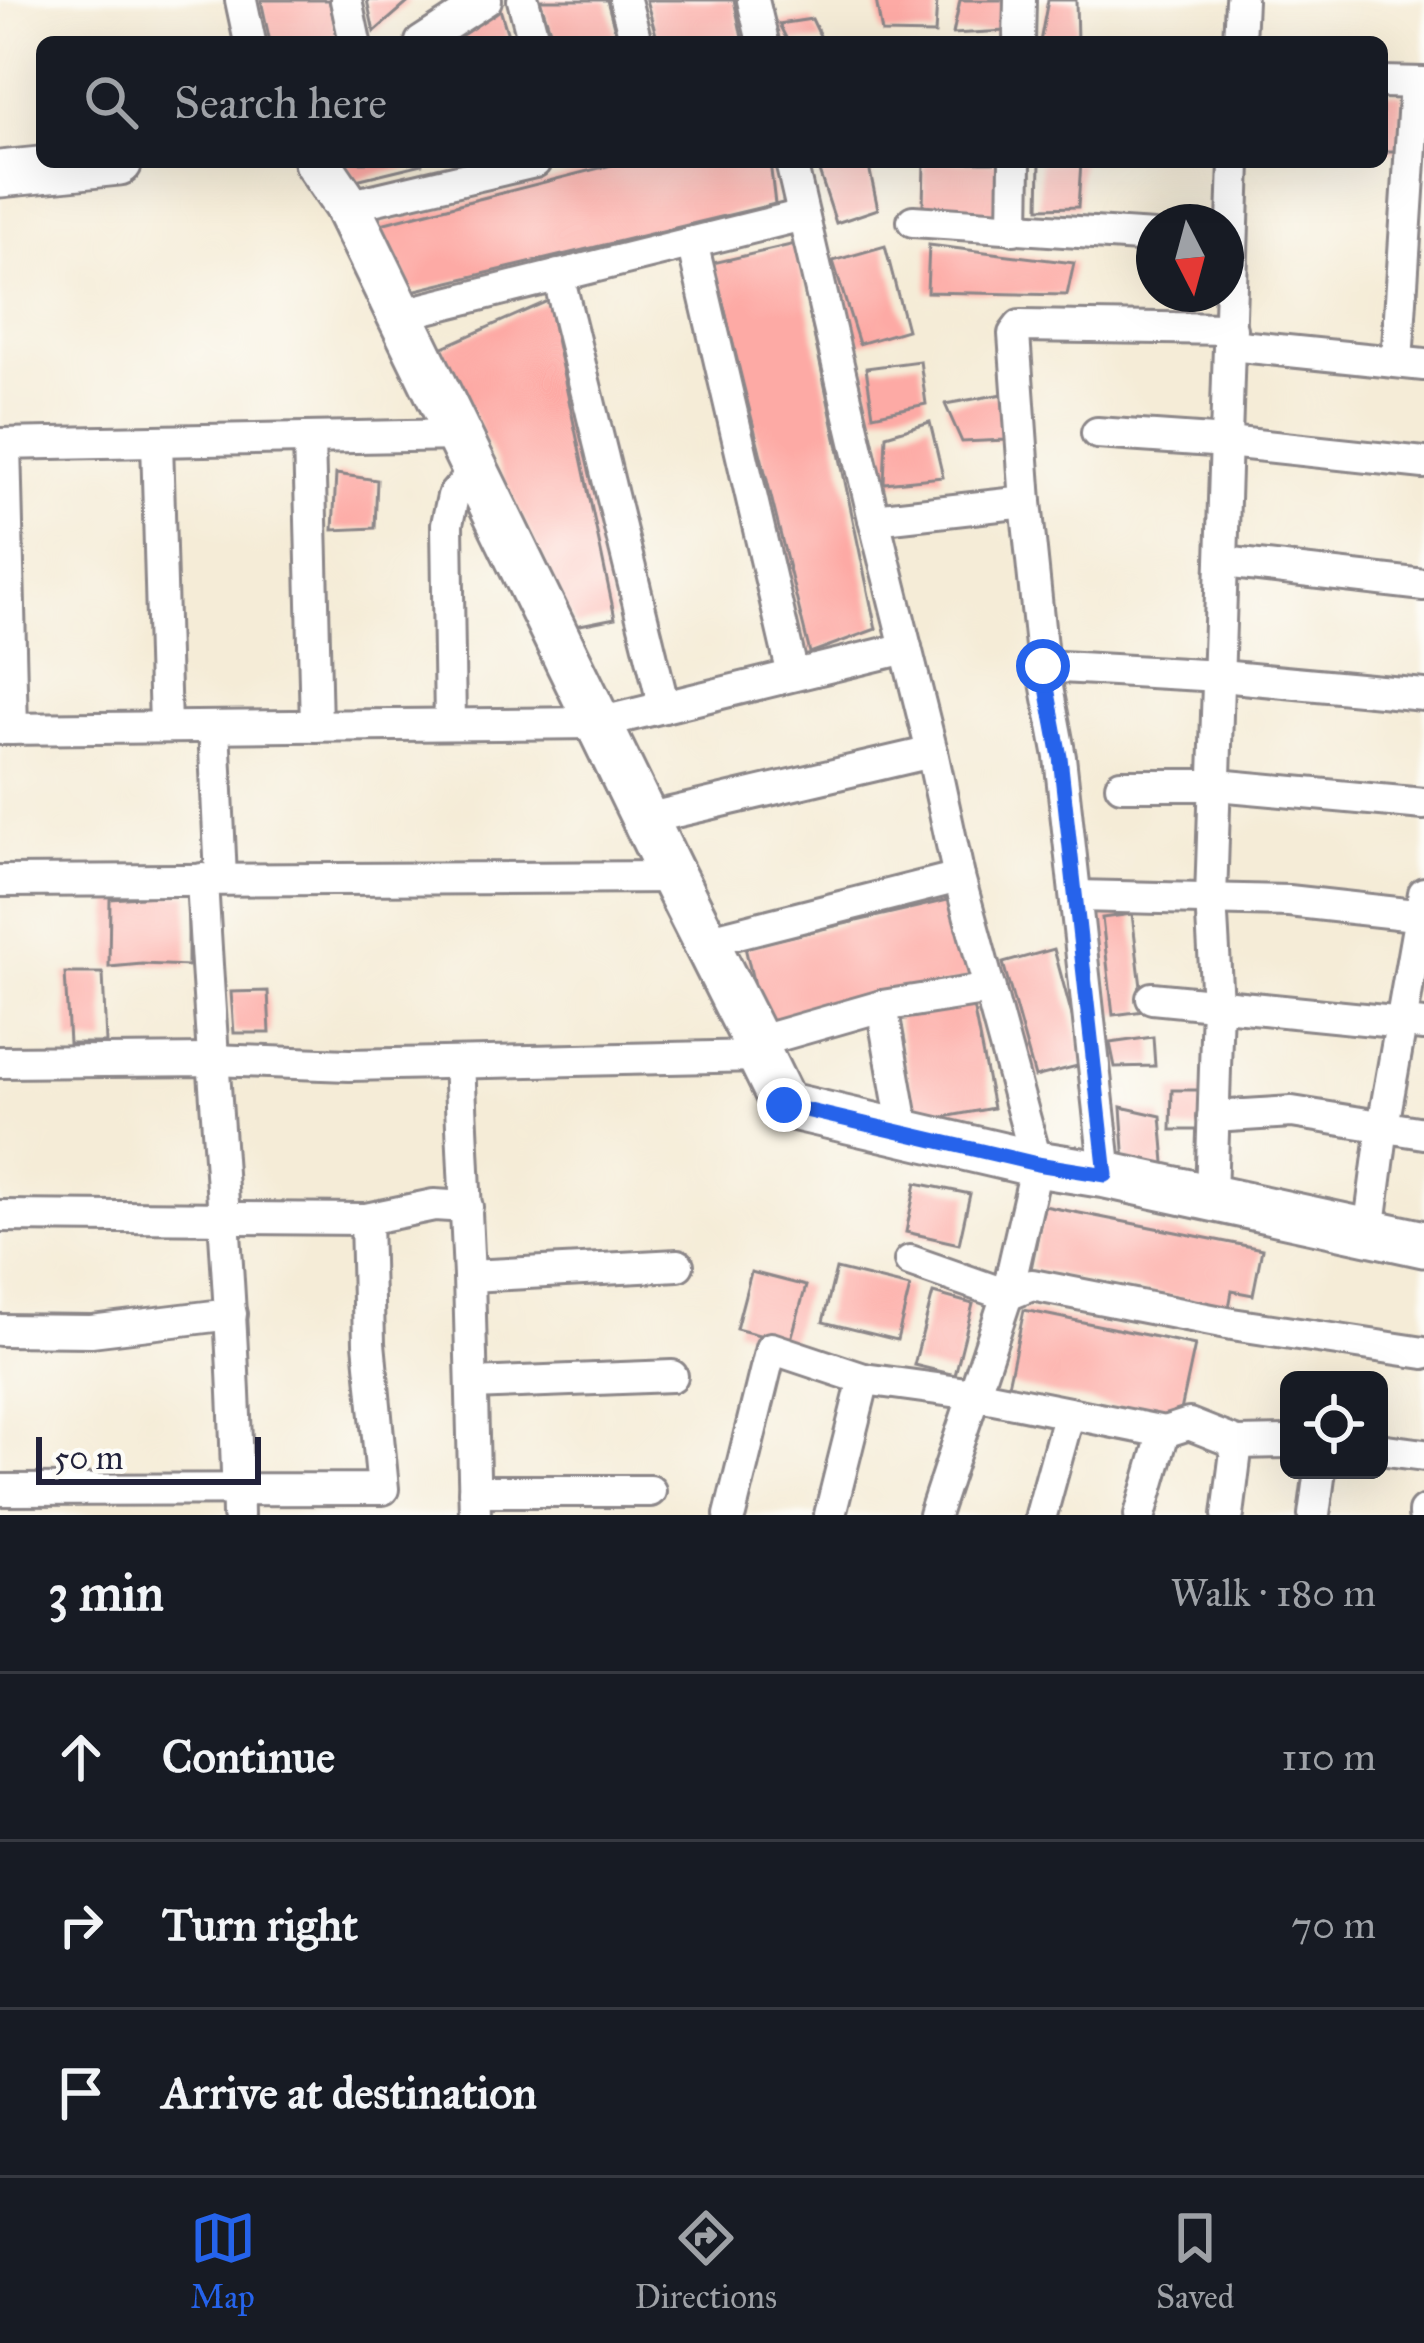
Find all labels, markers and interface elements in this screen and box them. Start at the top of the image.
search box [36,36,1388,168]
icon: search [78,69,144,135]
text: Search here [174,75,387,130]
north arrow [1136,204,1244,312]
route start [1016,639,1070,693]
route end [757,1078,811,1132]
map controls [1280,1371,1388,1479]
button: locate [1280,1371,1388,1479]
scale bar [36,1431,261,1484]
text: 50 m [54,1438,123,1478]
text: 3 min [48,1562,164,1624]
text: Walk · 180 m [1170,1569,1376,1617]
icon: ahead [48,1724,114,1790]
text: Continue [162,1729,335,1784]
text: 110 m [1281,1733,1376,1781]
icon: right [48,1892,114,1958]
text: Turn right [162,1897,358,1952]
text: 70 m [1291,1901,1376,1949]
icon: arrive [48,2060,114,2126]
text: Arrive at destination [162,2065,537,2120]
tab: Map [190,2205,256,2317]
tab: Directions [635,2205,777,2317]
tab: Saved [1156,2205,1234,2317]

